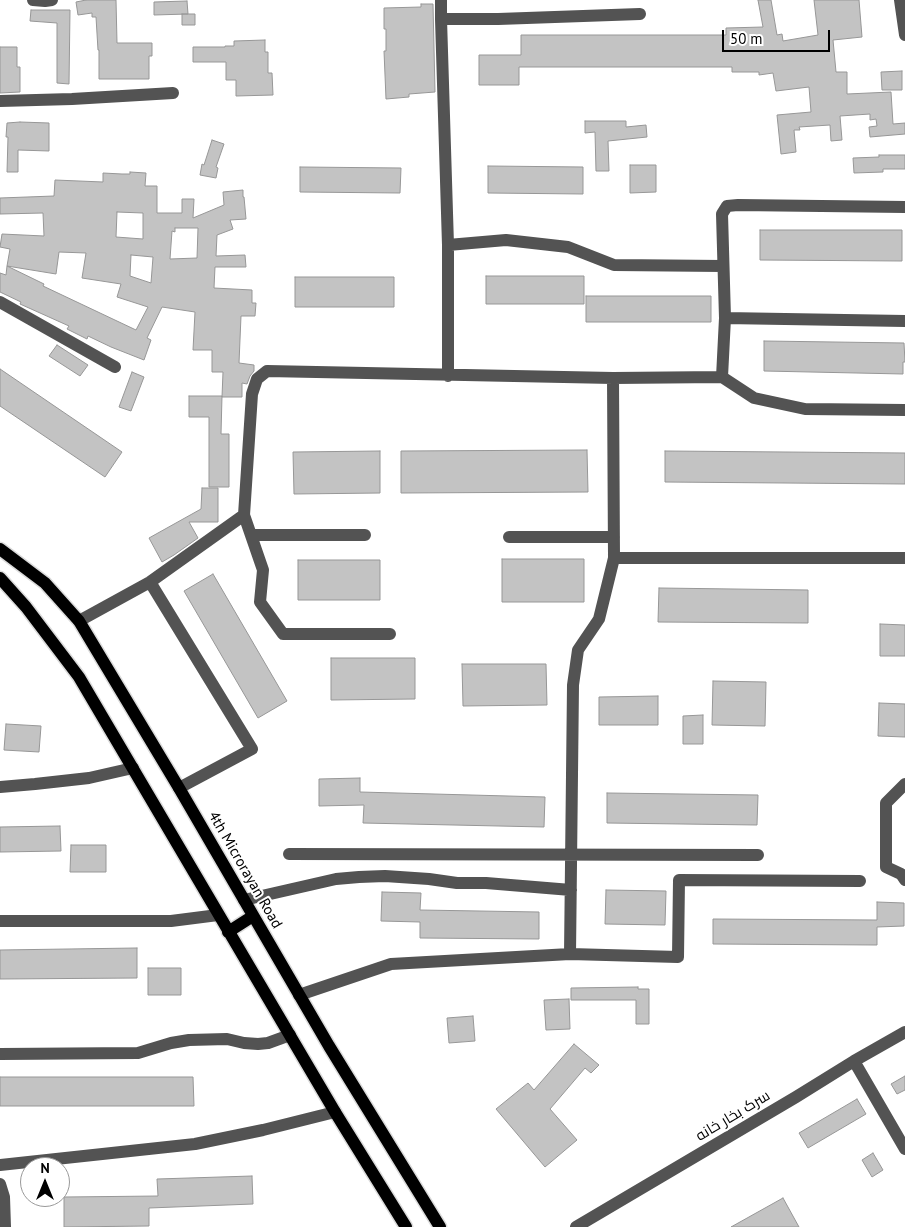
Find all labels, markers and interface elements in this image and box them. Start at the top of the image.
scale bar [725,20,832,52]
text: 50 m [730,29,763,48]
street label: 4th Microrayan Road [204,808,286,932]
street label: سرک بخار خانه [693,1087,773,1145]
north arrow [20,1157,70,1207]
text: N [40,1159,50,1177]

